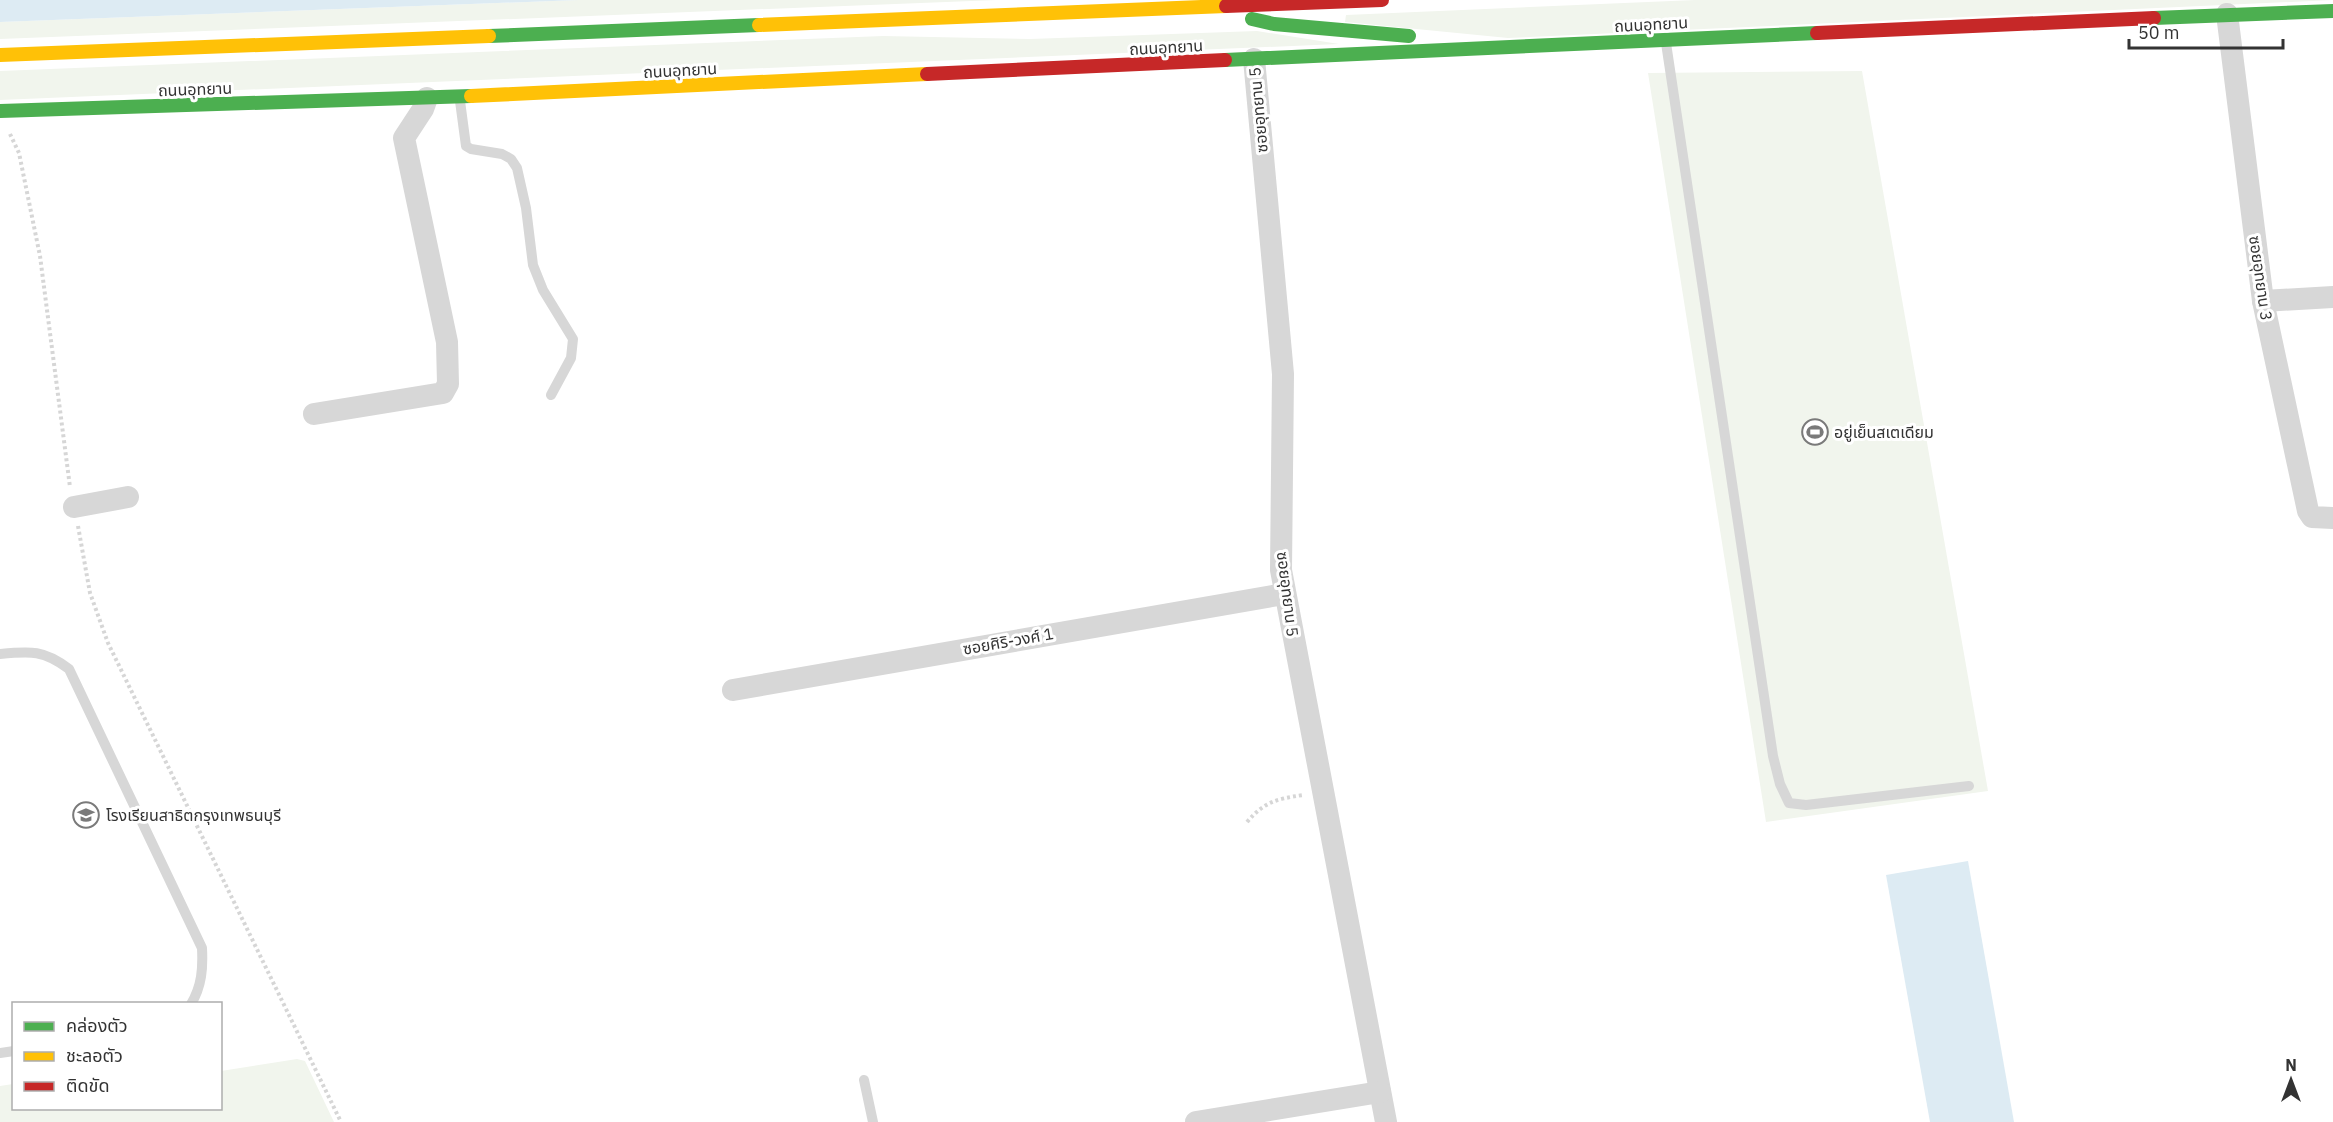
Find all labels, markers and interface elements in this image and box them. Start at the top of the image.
street label: ถนนอุทยาน [1614,12,1688,36]
scale bar [2129,12,2284,50]
text: 50 m [2138,21,2180,44]
street label: ถนนอุทยาน [1129,35,1203,59]
street label: ถนนอุทยาน [643,58,717,82]
street label: ซอยอุทยาน 5 [1244,66,1272,154]
street label: ถนนอุทยาน [158,78,232,100]
street label: ซอยอุทยาน 3 [2245,234,2277,322]
sports icon: อยู่เย็นสเตเดียม [1800,417,1830,447]
place label: อยู่เย็นสเตเดียม [1834,422,1934,442]
street label: ซอยอุทยาน 5 [1273,550,1303,638]
street label: ซอยศิริ-วงศ์ 1 [961,623,1055,659]
school or university icon: โรงเรียนสาธิตกรุงเทพธนบุรี [71,800,101,830]
place label: โรงเรียนสาธิตกรุงเทพธนบุรี [106,805,281,825]
legend [12,1002,222,1110]
text: คล่องตัว [66,1014,128,1037]
text: ชะลอตัว [66,1044,123,1067]
north arrow [2261,1050,2321,1110]
text: N [2285,1055,2297,1075]
text: ติดขัด [66,1074,109,1097]

